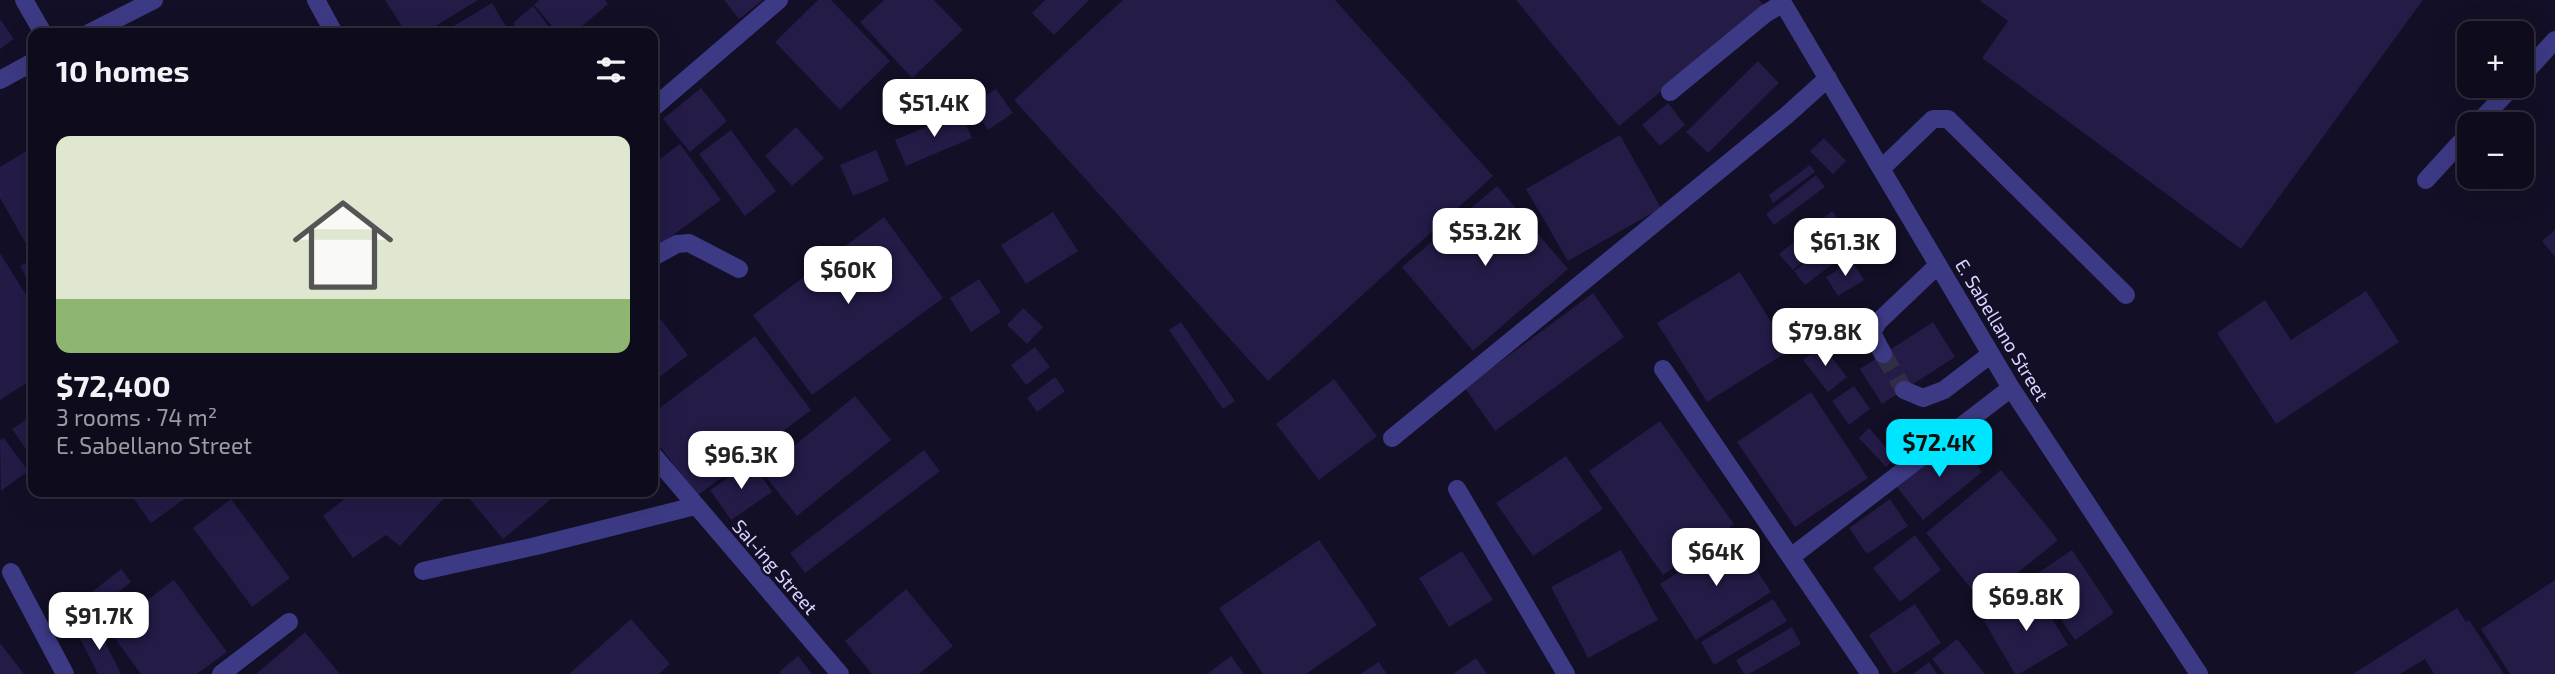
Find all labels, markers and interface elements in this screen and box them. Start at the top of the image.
map controls [2457,21,2534,189]
button: + [2457,21,2534,98]
icon: filters [592,51,630,89]
text: 10 homes [56,52,189,88]
pin: $51.4K [877,80,991,139]
text: $51.4K [899,88,969,116]
button: − [2457,112,2534,189]
icon: home [280,182,406,308]
pin: $53.2K [1428,208,1542,268]
text: $53.2K [1449,217,1521,245]
pin: $61.3K [1788,218,1902,278]
text: $61.3K [1810,227,1880,255]
pin: $60K [807,246,889,306]
street label: E. Sabellano Street [1951,254,2054,405]
text: $60K [820,255,876,283]
pin: $79.8K [1768,308,1882,368]
text: $79.8K [1788,317,1862,345]
text: $72,400 [56,367,171,403]
text: 3 rooms · 74 m² [56,403,217,431]
pin: $72.4K [1882,420,1996,479]
text: $72.4K [1902,428,1976,456]
text: E. Sabellano Street [56,431,252,459]
pin: $96.3K [684,432,798,491]
text: $96.3K [704,440,778,468]
street label: Sal-ing Street [728,514,823,619]
pin: $64K [1675,528,1757,588]
text: $64K [1688,537,1744,565]
pin: $69.8K [1969,574,2083,633]
text: $69.8K [1988,582,2064,610]
pin: $91.7K [42,592,156,652]
text: $91.7K [65,601,133,629]

